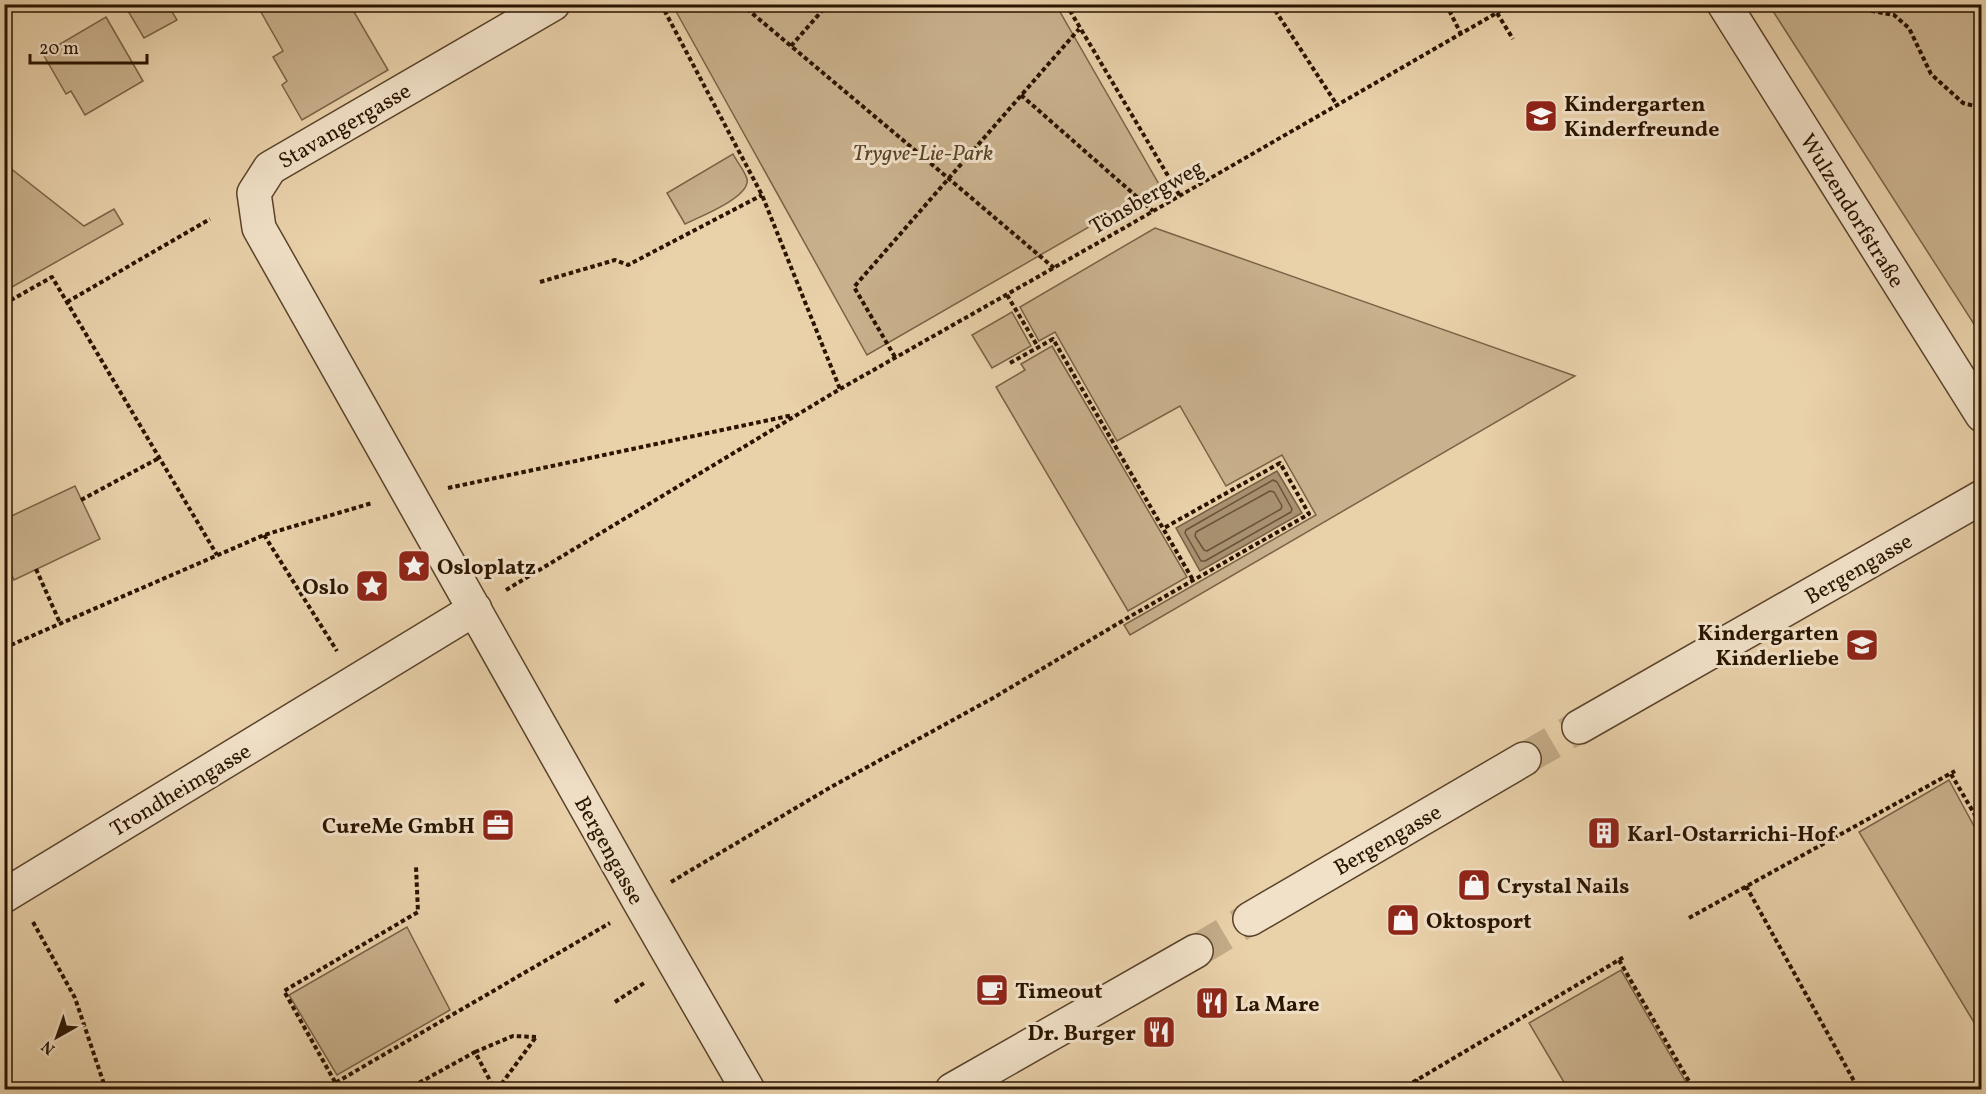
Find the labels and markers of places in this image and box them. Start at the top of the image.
place label: Kindergarten Kinderfreunde [1564,90,1720,146]
school or university icon: Kindergarten Kinderfreunde [1523,98,1559,134]
place icon: Osloplatz [396,548,432,584]
place label: Osloplatz [437,553,536,584]
place icon: Oslo [354,568,390,604]
place label: Oslo [302,573,349,604]
place label: Kindergarten Kinderliebe [1698,619,1839,675]
school or university icon: Kindergarten Kinderliebe [1844,627,1880,663]
office icon: CureMe GmbH [480,807,516,843]
place label: CureMe GmbH [322,812,475,843]
building icon: Karl-Ostarrichi-Hof [1586,815,1622,851]
place label: Karl-Ostarrichi-Hof [1627,820,1838,851]
shop icon: Crystal Nails [1456,867,1492,903]
place label: Crystal Nails [1497,872,1629,903]
shop icon: Oktosport [1385,902,1421,938]
place label: Oktosport [1426,907,1532,938]
cafe icon: Timeout [974,972,1010,1008]
place label: Timeout [1015,977,1103,1008]
restaurant icon: La Mare [1194,985,1230,1021]
place label: La Mare [1235,990,1320,1021]
restaurant icon: Dr. Burger [1141,1014,1177,1050]
place label: Dr. Burger [1027,1019,1137,1050]

